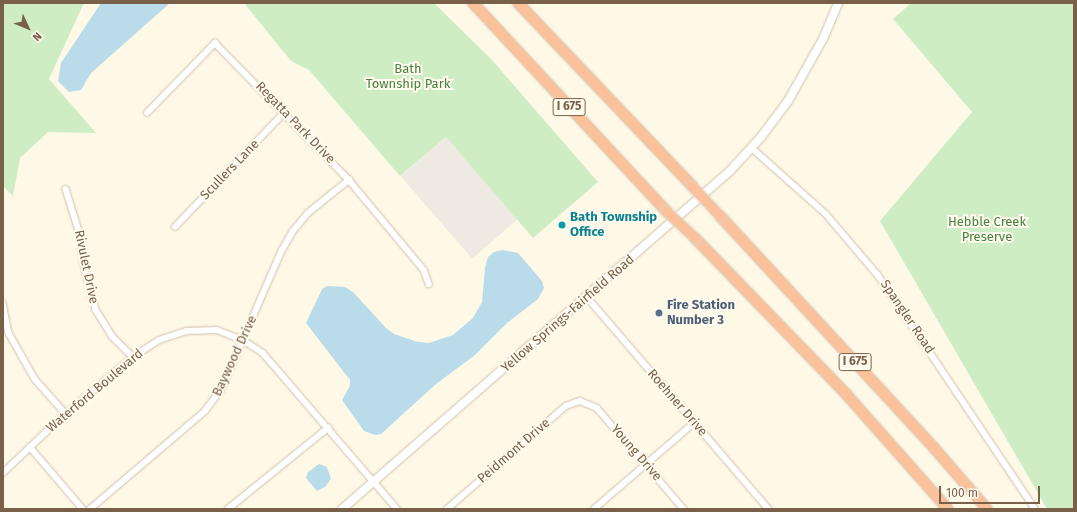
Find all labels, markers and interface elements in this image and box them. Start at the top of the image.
north arrow [8,8,48,48]
text: N [30,30,44,44]
park label: Bath Township Park [366,62,450,93]
street label: Regatta Park Drive [252,79,338,167]
road number: I 675 [552,97,586,117]
street label: Scullers Lane [197,137,263,203]
place label: Bath Township Office [570,210,657,241]
park label: Hebble Creek Preserve [948,215,1026,246]
marker: Bath Township Office [557,220,567,230]
street label: Rivulet Drive [71,229,101,305]
street label: Yellow Springs-Fairfield Road [498,252,638,376]
street label: Spangler Road [877,277,937,357]
place label: Fire Station Number 3 [667,298,735,329]
marker: Fire Station Number 3 [654,308,664,318]
street label: Baywood Drive [209,313,261,399]
street label: Waterford Boulevard [44,346,146,436]
road number: I 675 [838,352,872,372]
street label: Roehner Drive [644,366,710,440]
street label: Peidmont Drive [475,415,553,487]
street label: Young Drive [607,422,665,484]
scale bar [941,478,1042,504]
text: 100 m [946,486,978,500]

